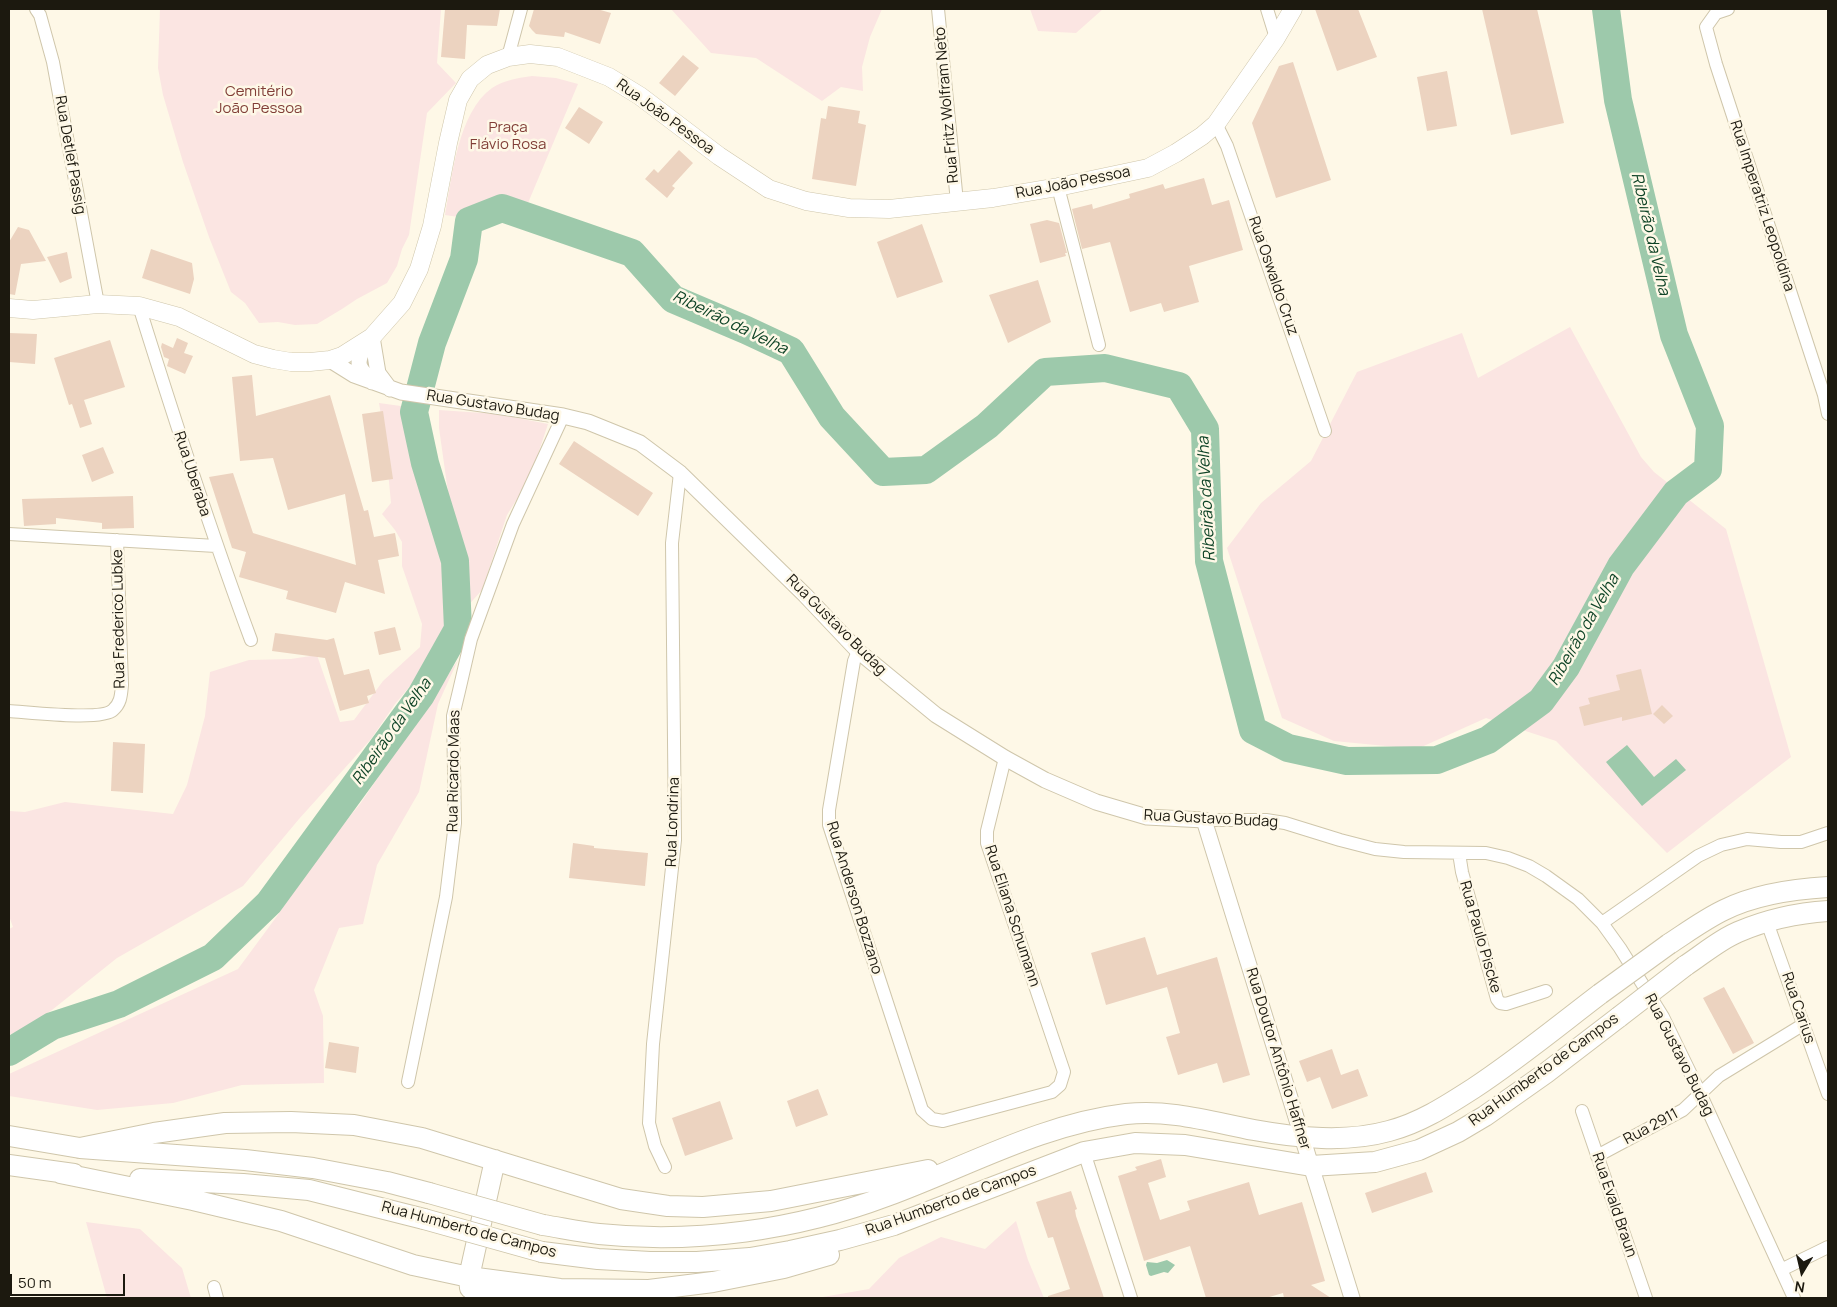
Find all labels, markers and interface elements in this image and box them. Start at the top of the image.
street label: Rua Fritz Wolfram Neto [931,26,963,184]
street label: Rua João Pessoa [613,75,717,159]
park label: Cemitério João Pessoa [216,83,302,118]
street label: Rua Detlef Passig [51,94,89,216]
street label: Rua Imperatriz Leopoldina [1726,118,1798,294]
park label: Praça Flávio Rosa [470,119,546,154]
street label: Rua João Pessoa [1014,163,1132,203]
water label: Ribeirão da Velha [1627,171,1673,297]
street label: Rua Oswaldo Cruz [1244,214,1302,338]
water label: Ribeirão da Velha [670,287,790,359]
street label: Rua Gustavo Budag [425,387,561,425]
street label: Rua Uberaba [170,429,214,519]
water label: Ribeirão da Velha [1194,436,1220,562]
street label: Rua Frederico Lubke [109,549,129,689]
street label: Rua Gustavo Budag [782,571,890,679]
water label: Ribeirão da Velha [1544,571,1624,689]
water label: Ribeirão da Velha [348,675,436,789]
street label: Rua Ricardo Maas [444,710,464,832]
street label: Rua Londrina [662,777,684,867]
street label: Rua Gustavo Budag [1143,806,1279,832]
street label: Rua Anderson Bozzano [822,819,886,977]
street label: Rua Eliana Schumann [981,843,1043,989]
street label: Rua Paulo Piscke [1455,879,1505,995]
street label: Rua Doutor Antônio Haffner [1242,966,1314,1152]
street label: Rua Carius [1777,970,1819,1046]
street label: Rua Gustavo Budag [1640,991,1718,1119]
street label: Rua Humberto de Campos [1466,1010,1622,1130]
street label: Rua 2911 [1621,1105,1681,1149]
street label: Rua Evald Braun [1588,1150,1640,1260]
street label: Rua Humberto de Campos [863,1162,1039,1240]
street label: Rua Humberto de Campos [380,1198,558,1262]
north arrow [1777,1247,1827,1297]
scale bar [12,1264,128,1296]
text: 50 m [18,1272,52,1293]
text: N [1793,1277,1806,1297]

